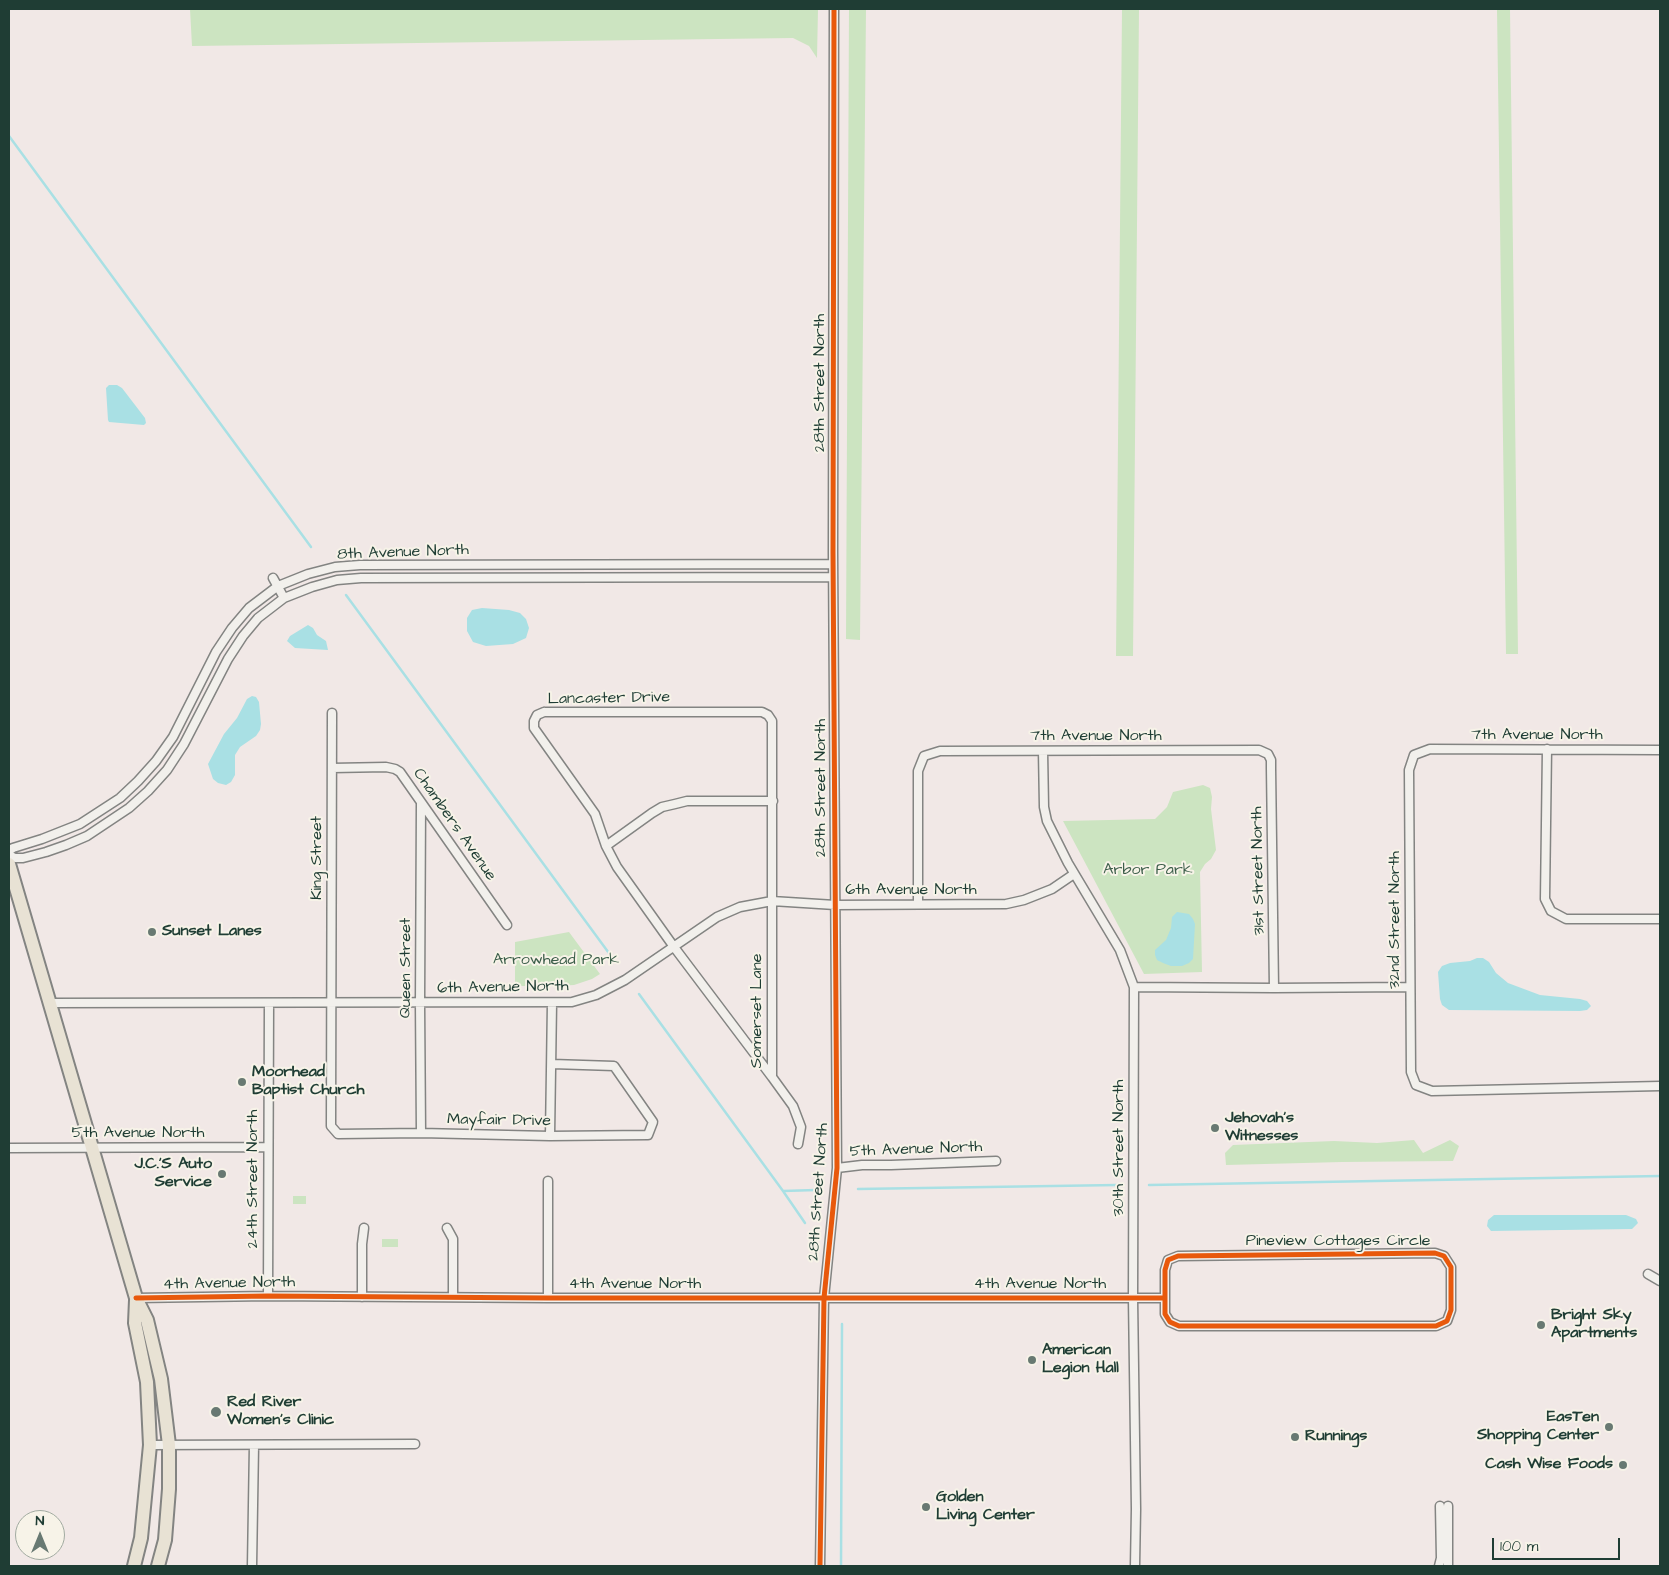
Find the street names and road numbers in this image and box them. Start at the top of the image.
street label: 28th Street North [811,314,831,452]
street label: 8th Avenue North [337,541,469,565]
street label: Lancaster Drive [548,688,670,710]
street label: 28th Street North [812,719,832,857]
street label: 7th Avenue North [1471,726,1603,746]
street label: 7th Avenue North [1030,727,1162,747]
street label: Chambers Avenue [408,765,500,885]
street label: 31st Street North [1248,806,1270,936]
street label: King Street [308,816,328,900]
street label: 32nd Street North [1386,851,1406,989]
street label: 6th Avenue North [845,881,977,901]
street label: Queen Street [397,918,417,1018]
street label: Somerset Lane [748,954,768,1068]
street label: 6th Avenue North [437,977,569,999]
street label: 30th Street North [1110,1079,1130,1217]
street label: 24th Street North [244,1110,264,1248]
street label: Mayfair Drive [447,1110,551,1132]
street label: 28th Street North [805,1122,833,1262]
street label: 5th Avenue North [72,1124,204,1144]
street label: 5th Avenue North [849,1138,983,1162]
street label: Pineview Cottages Circle [1246,1232,1430,1252]
street label: 4th Avenue North [163,1273,295,1295]
street label: 4th Avenue North [569,1275,701,1295]
street label: 4th Avenue North [974,1275,1106,1295]

